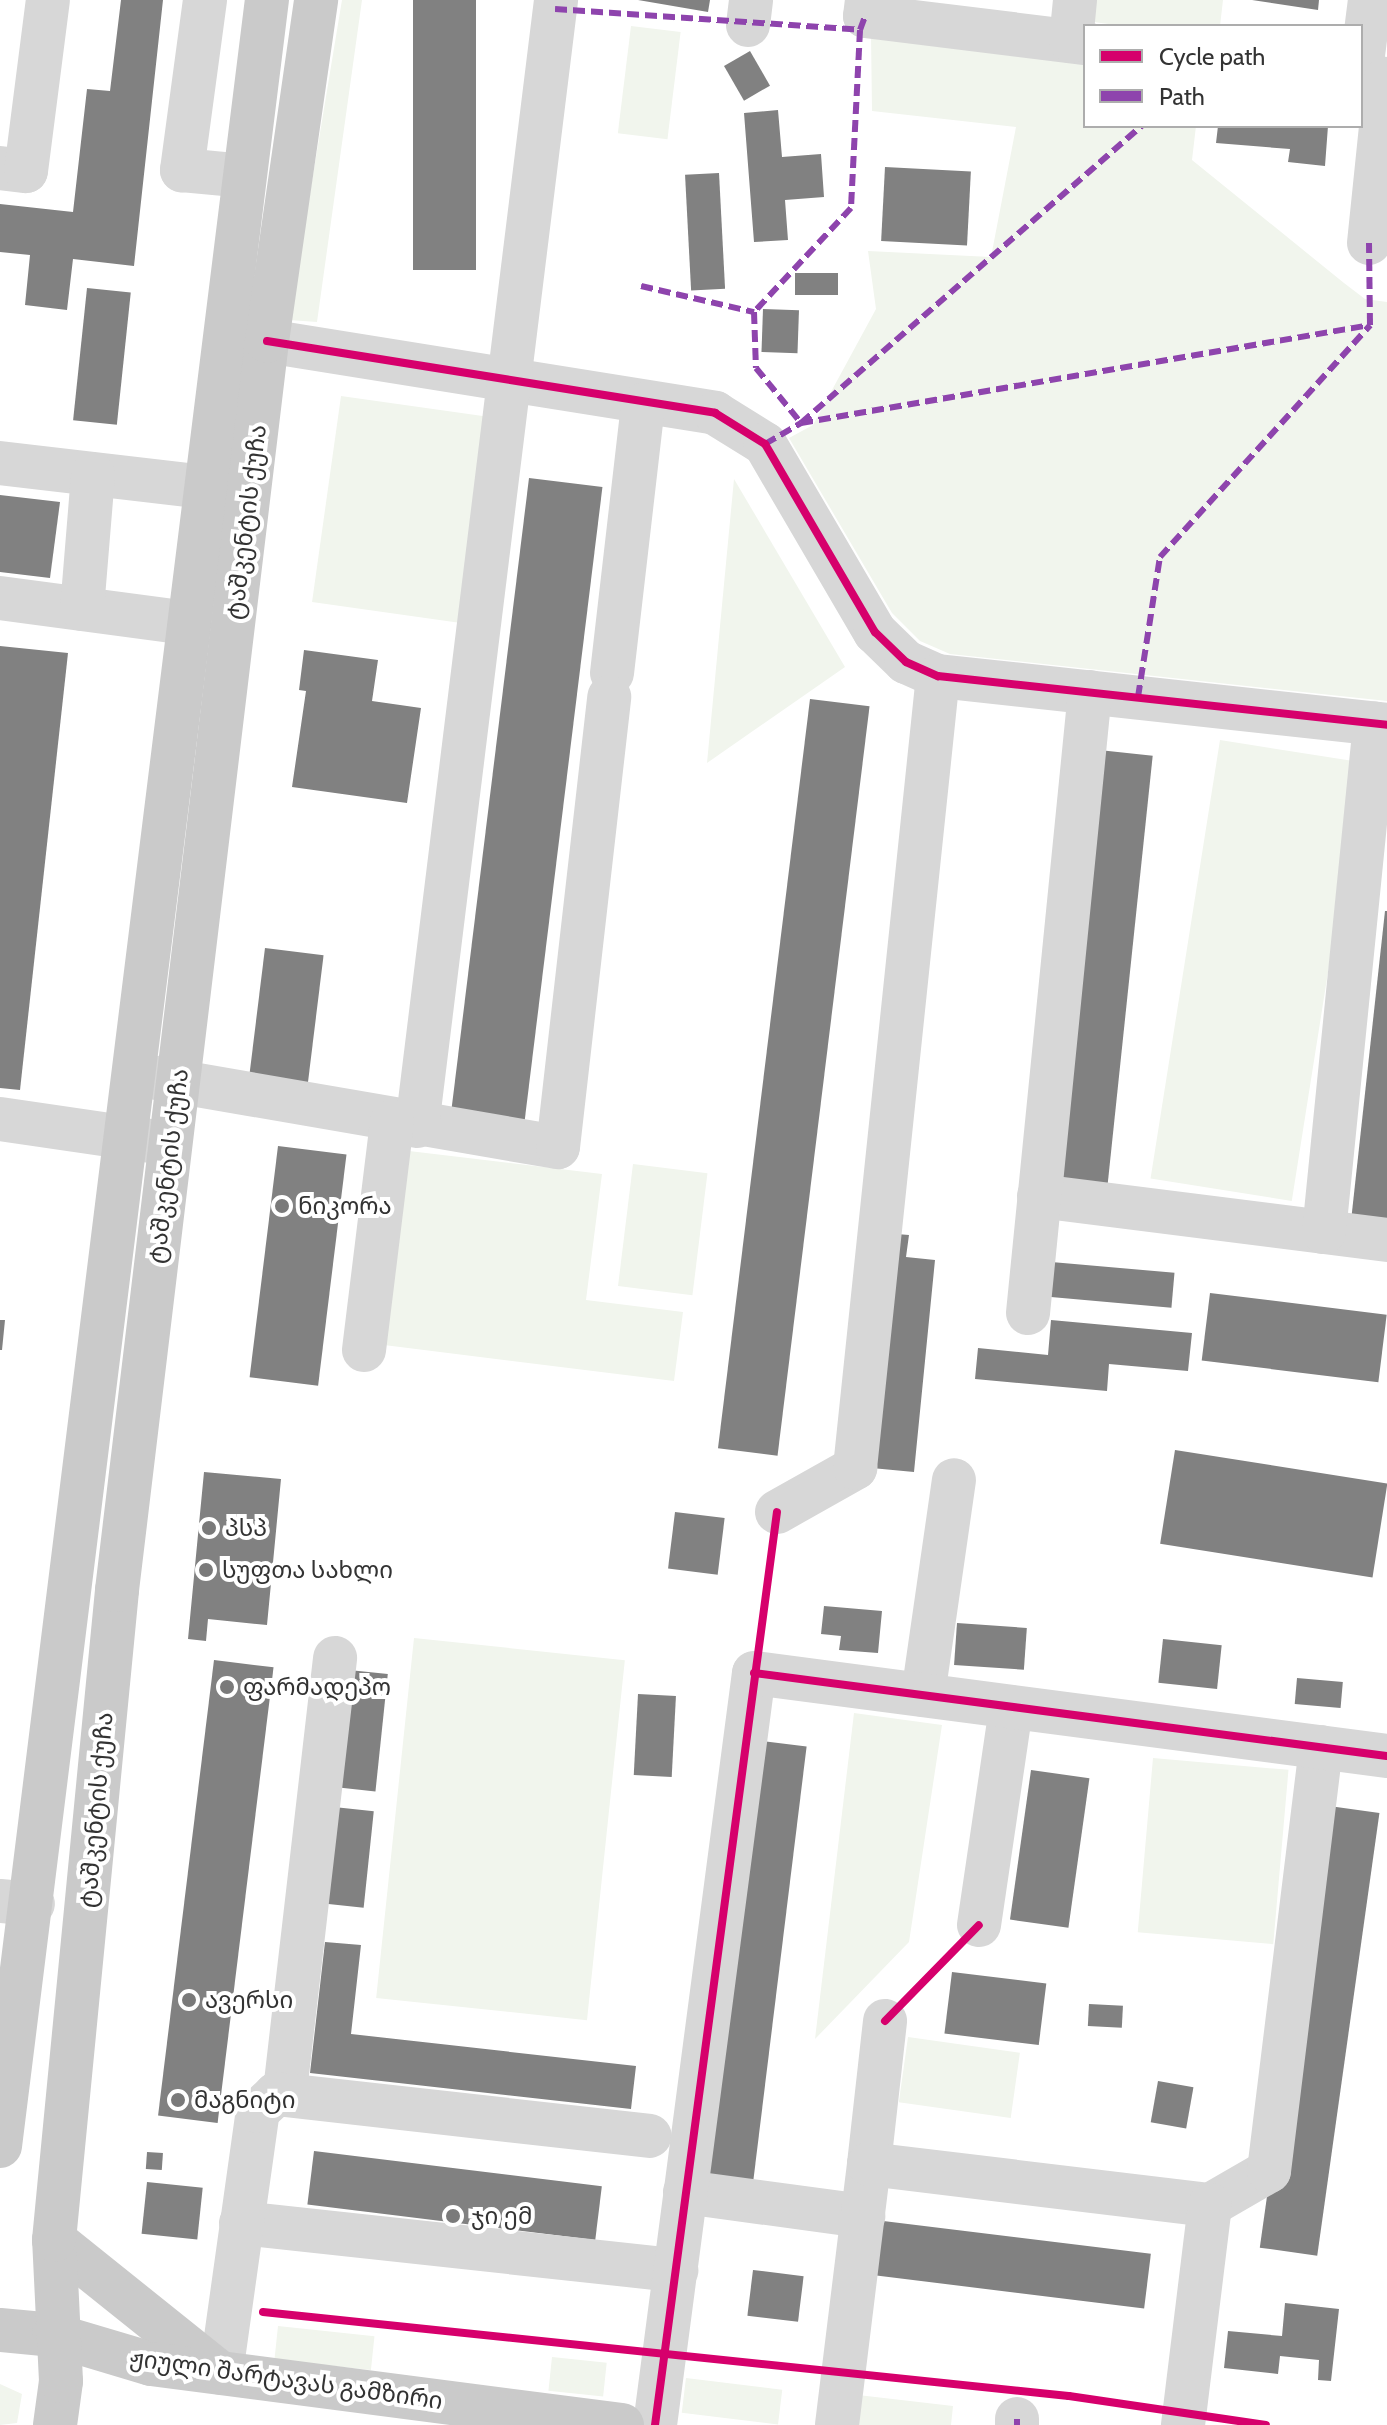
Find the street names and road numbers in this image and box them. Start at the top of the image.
street label: ტაშკენტის ქუჩა [220,423,272,621]
street label: ტაშკენტის ქუჩა [142,1067,194,1265]
street label: ტაშკენტის ქუჩა [73,1711,119,1909]
street label: ჟიული შარტავას გამზირი [128,2343,444,2415]

